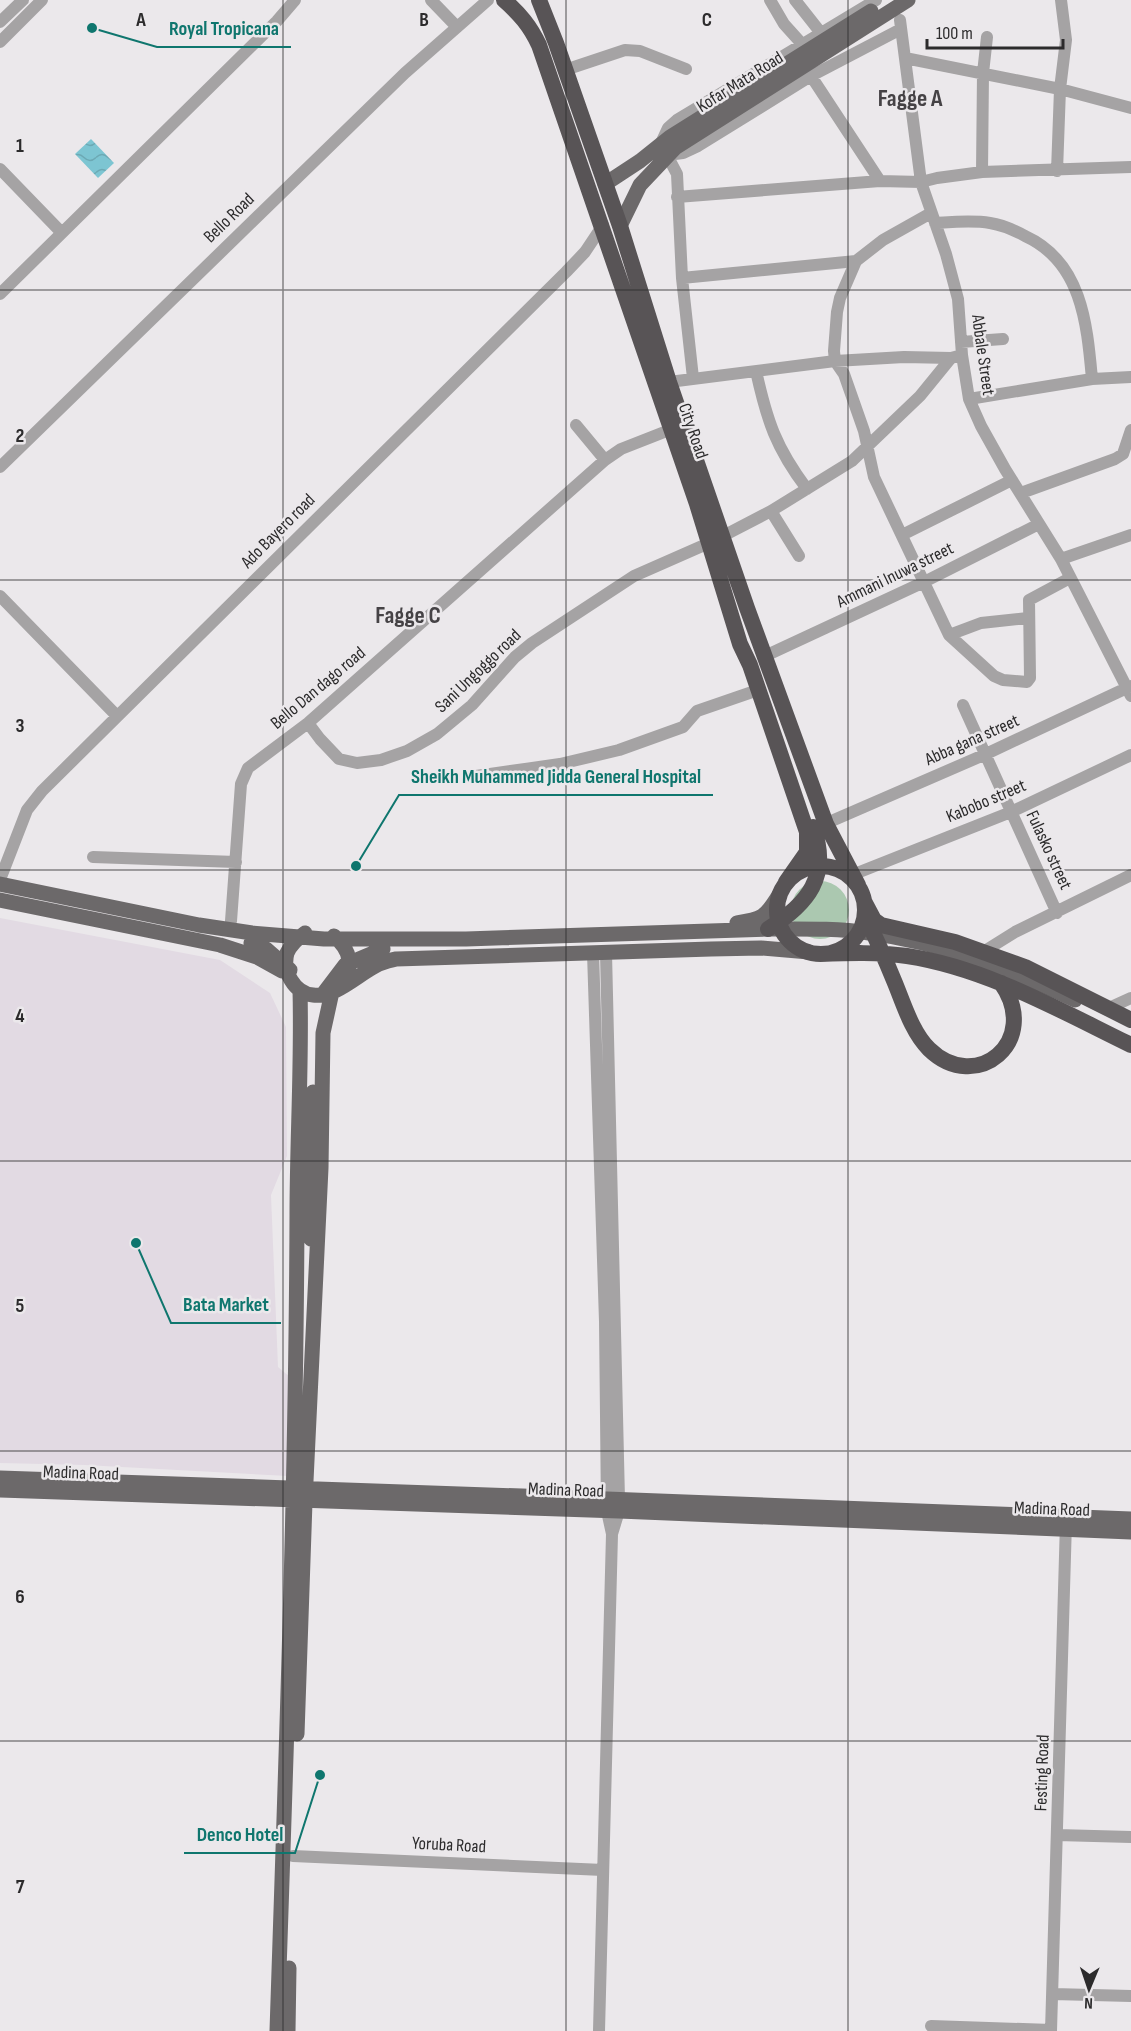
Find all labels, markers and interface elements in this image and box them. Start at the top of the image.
text: A [135,8,146,32]
text: B [419,8,429,32]
text: C [702,8,712,32]
callout: Royal Tropicana [157,9,291,47]
scale bar [927,12,1064,50]
text: Royal Tropicana [169,17,279,41]
text: 100 m [936,23,973,44]
street label: Kofar Mata Road [693,47,787,117]
district label: Fagge A [878,84,943,113]
text: 1 [16,134,24,158]
street label: Bello Road [199,189,259,247]
street label: Abbale Street [967,312,999,397]
street label: City Road [674,400,712,462]
text: 2 [16,424,24,448]
street label: Ado Bayero road [236,490,319,573]
street label: Ammani Inuwa street [832,537,957,613]
district label: Fagge C [375,601,441,630]
street label: Sani Ungoggo road [431,625,525,717]
street label: Bello Dan dago road [266,642,370,734]
street label: Abba gana street [921,710,1023,770]
text: 3 [16,714,25,738]
callout: Sheikh Muhammed Jidda General Hospital [399,757,713,795]
text: Sheikh Muhammed Jidda General Hospital [411,765,701,789]
street label: Kabobo street [943,775,1029,827]
street label: Fulasko street [1022,807,1077,893]
text: 4 [15,1004,25,1028]
callout: Bata Market [171,1285,281,1323]
text: Bata Market [183,1293,269,1317]
text: 5 [16,1294,25,1318]
street label: Madina Road [43,1461,119,1485]
street label: Madina Road [528,1478,604,1502]
street label: Madina Road [1014,1497,1090,1521]
text: 6 [15,1585,25,1609]
street label: Festing Road [1030,1734,1054,1812]
callout: Denco Hotel [184,1815,295,1853]
text: Denco Hotel [197,1823,283,1847]
street label: Yoruba Road [412,1833,486,1857]
text: 7 [16,1875,25,1899]
north arrow [1059,1959,1119,2019]
text: N [1084,1993,1093,2012]

